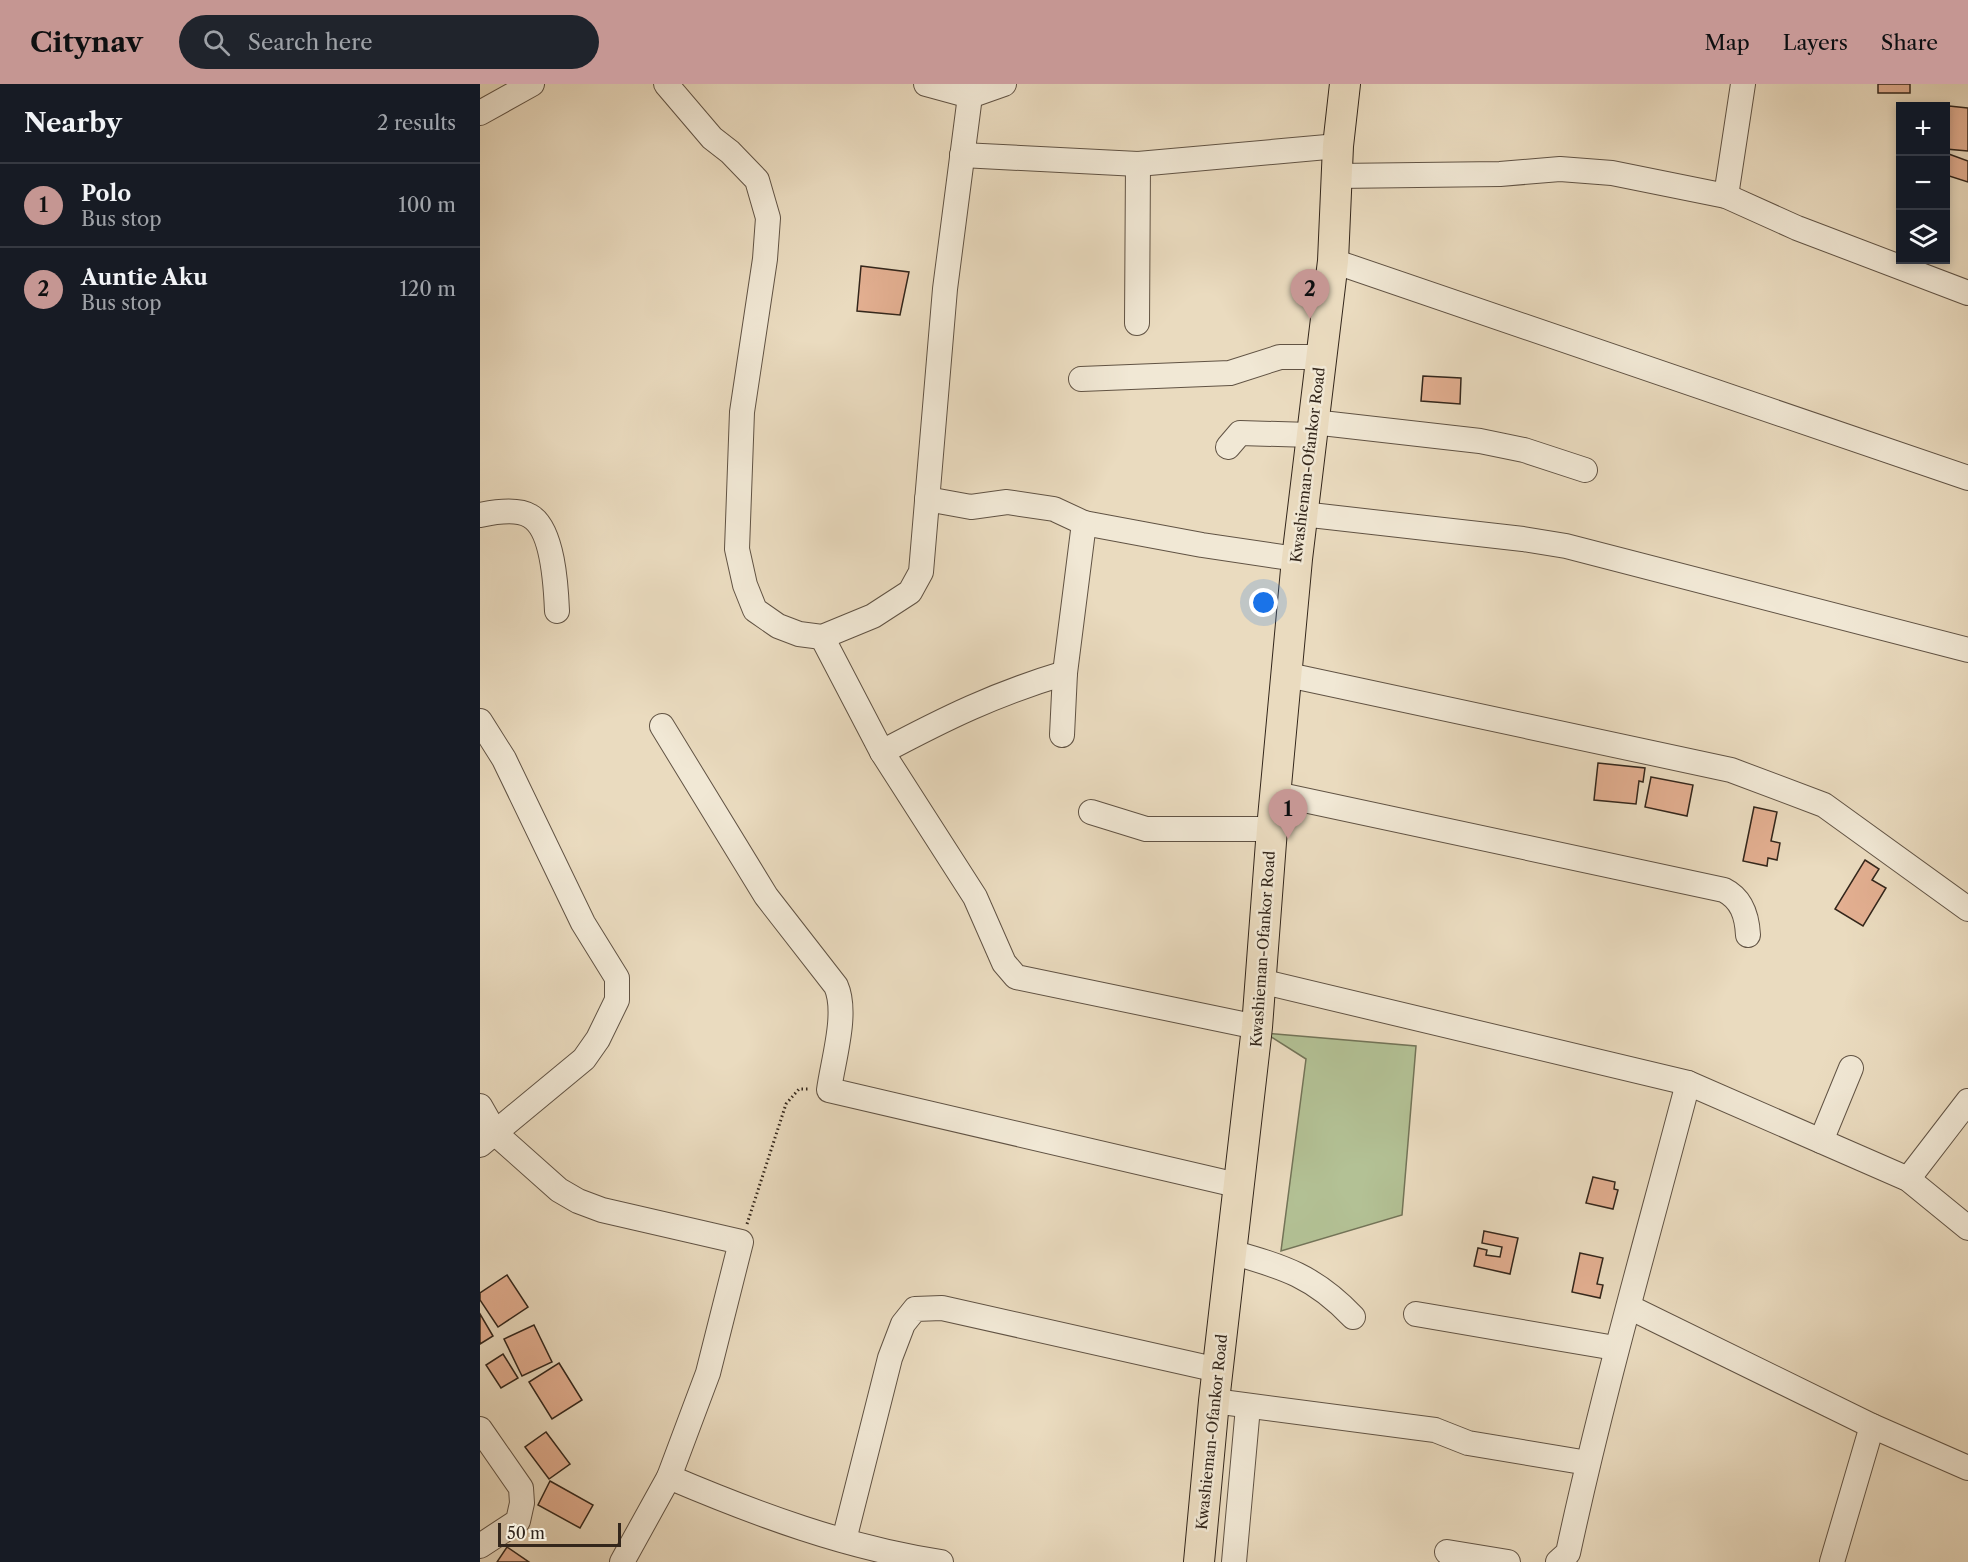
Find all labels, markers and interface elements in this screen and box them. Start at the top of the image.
search box [179,15,599,69]
text: Citynav [30,25,143,59]
icon: search [200,26,233,59]
text: Search here [248,29,372,56]
text: Map [1705,30,1750,55]
text: Layers [1783,30,1848,55]
text: Share [1881,30,1938,55]
map controls [1896,102,1950,264]
button: + [1896,102,1950,156]
text: Nearby [24,107,122,139]
text: 2 results [377,111,456,135]
button: − [1896,156,1950,210]
text: Polo [81,180,131,207]
text: 1 [39,193,48,217]
text: 100 m [398,193,456,217]
text: Bus stop [81,207,162,231]
button: layers [1896,210,1950,264]
text: Auntie Aku [81,264,208,291]
pin: 2 [1290,270,1330,319]
text: 2 [38,277,49,301]
text: 120 m [399,277,456,301]
text: Bus stop [81,291,162,315]
street label: Kwashieman-Ofankor Road [1286,366,1329,564]
your location [1249,588,1278,617]
pin: 1 [1268,790,1308,839]
street label: Kwashieman-Ofankor Road [1246,850,1279,1048]
street label: Kwashieman-Ofankor Road [1192,1333,1231,1531]
scale bar [498,1520,621,1548]
text: 50 m [507,1523,545,1543]

